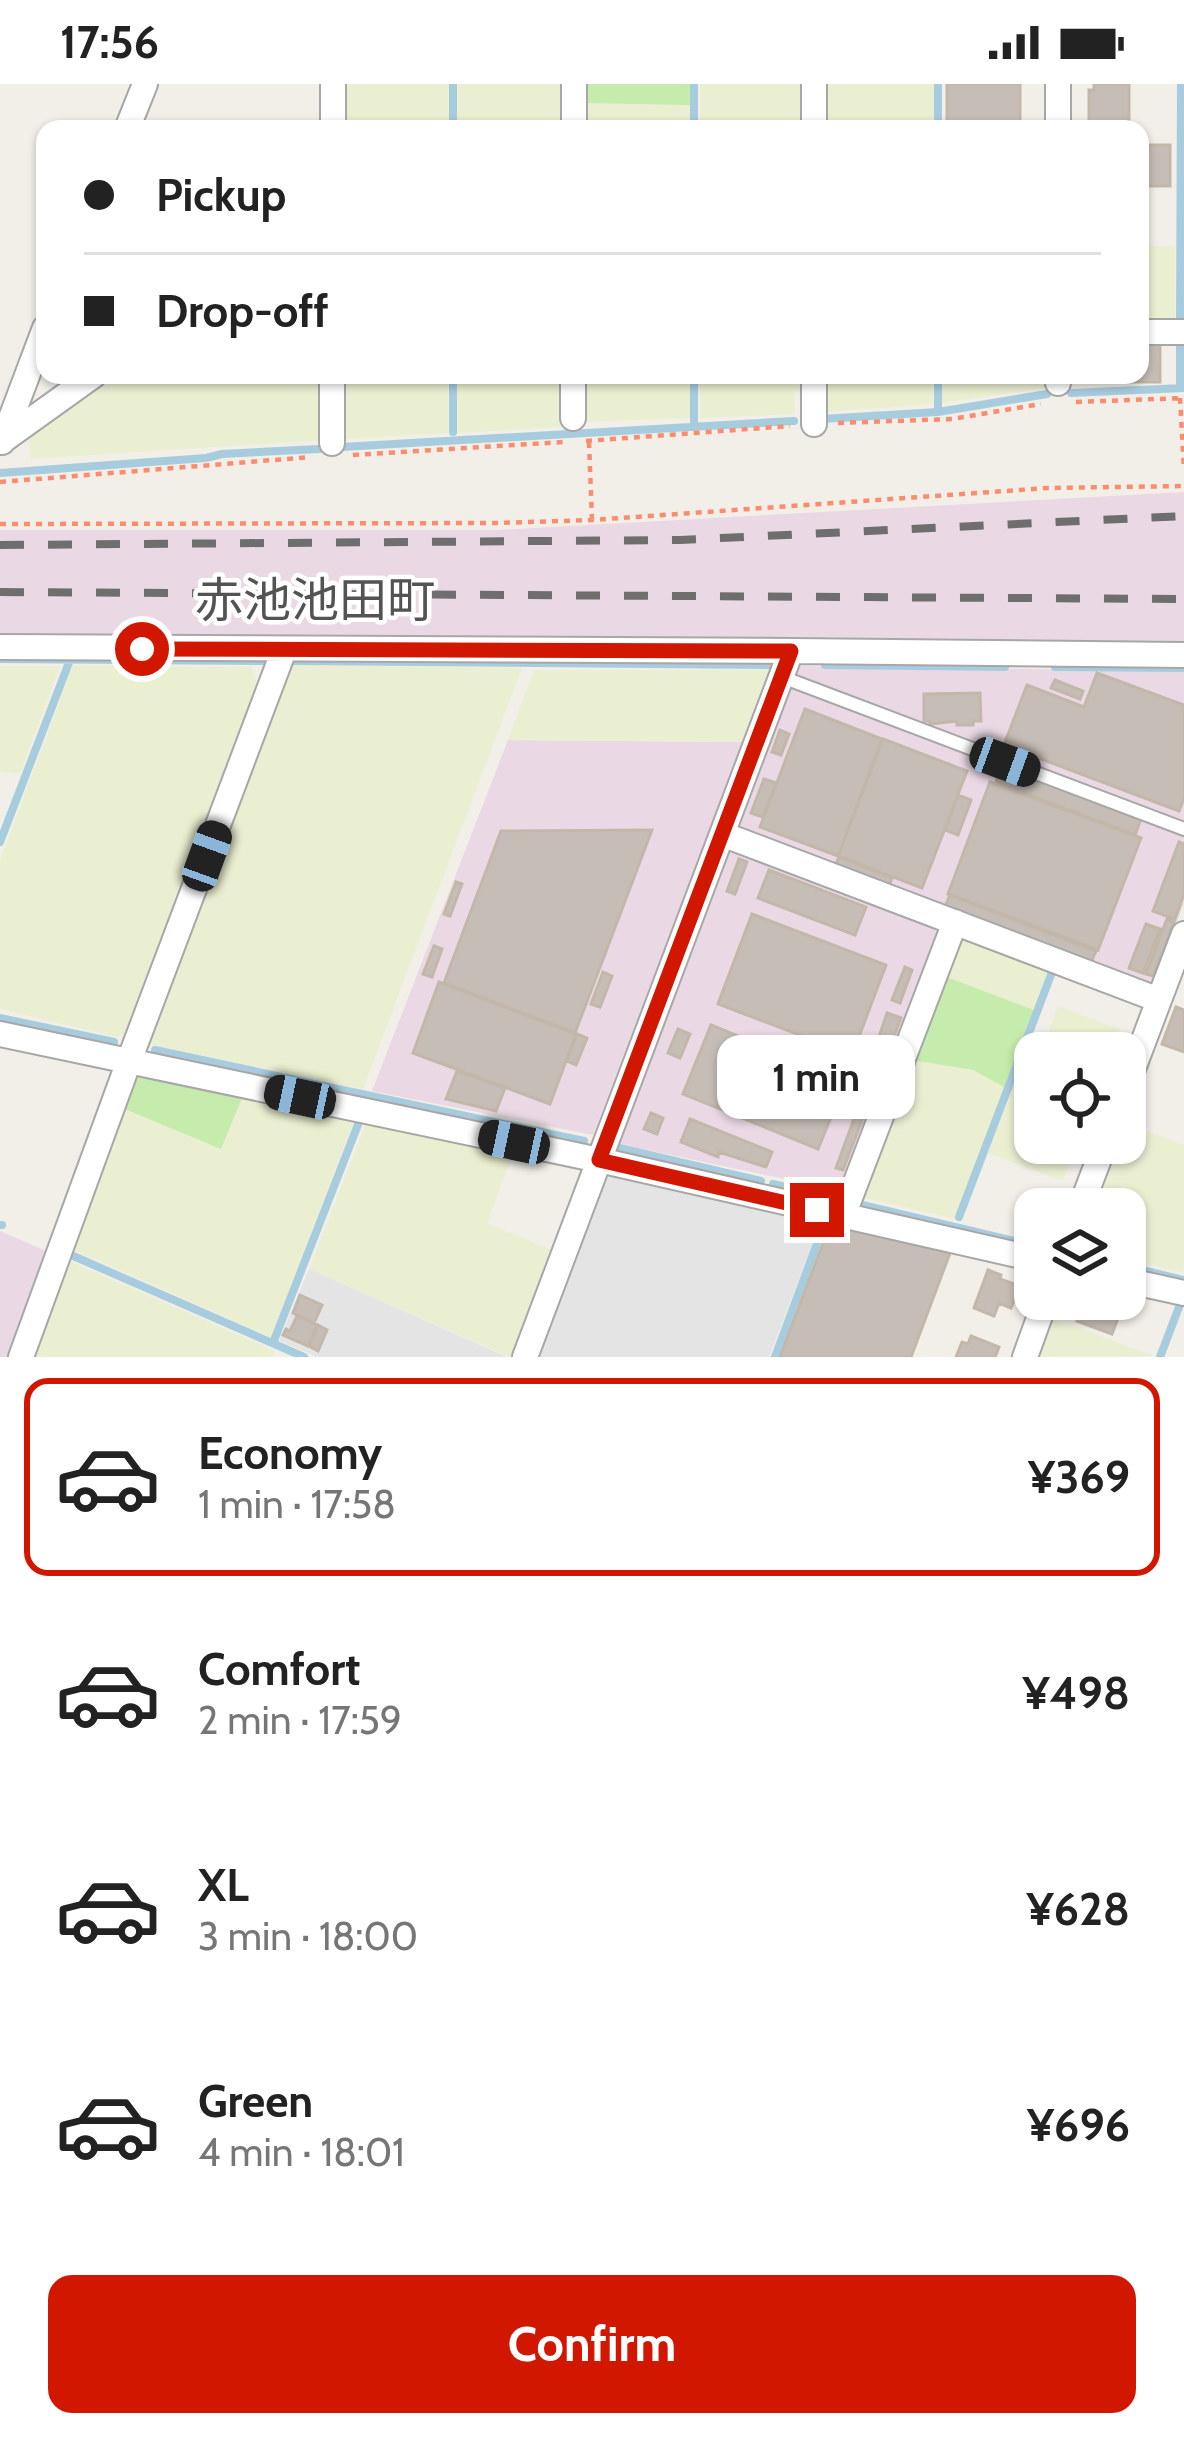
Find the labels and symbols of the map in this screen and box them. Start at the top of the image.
district label: 赤池池田町 [195,571,435,629]
route start [115,622,169,676]
car [965,733,1045,791]
car [178,816,236,896]
callout: 1 min [718,1036,916,1120]
car [261,1072,339,1122]
car [475,1117,553,1167]
route end [790,1183,844,1237]

